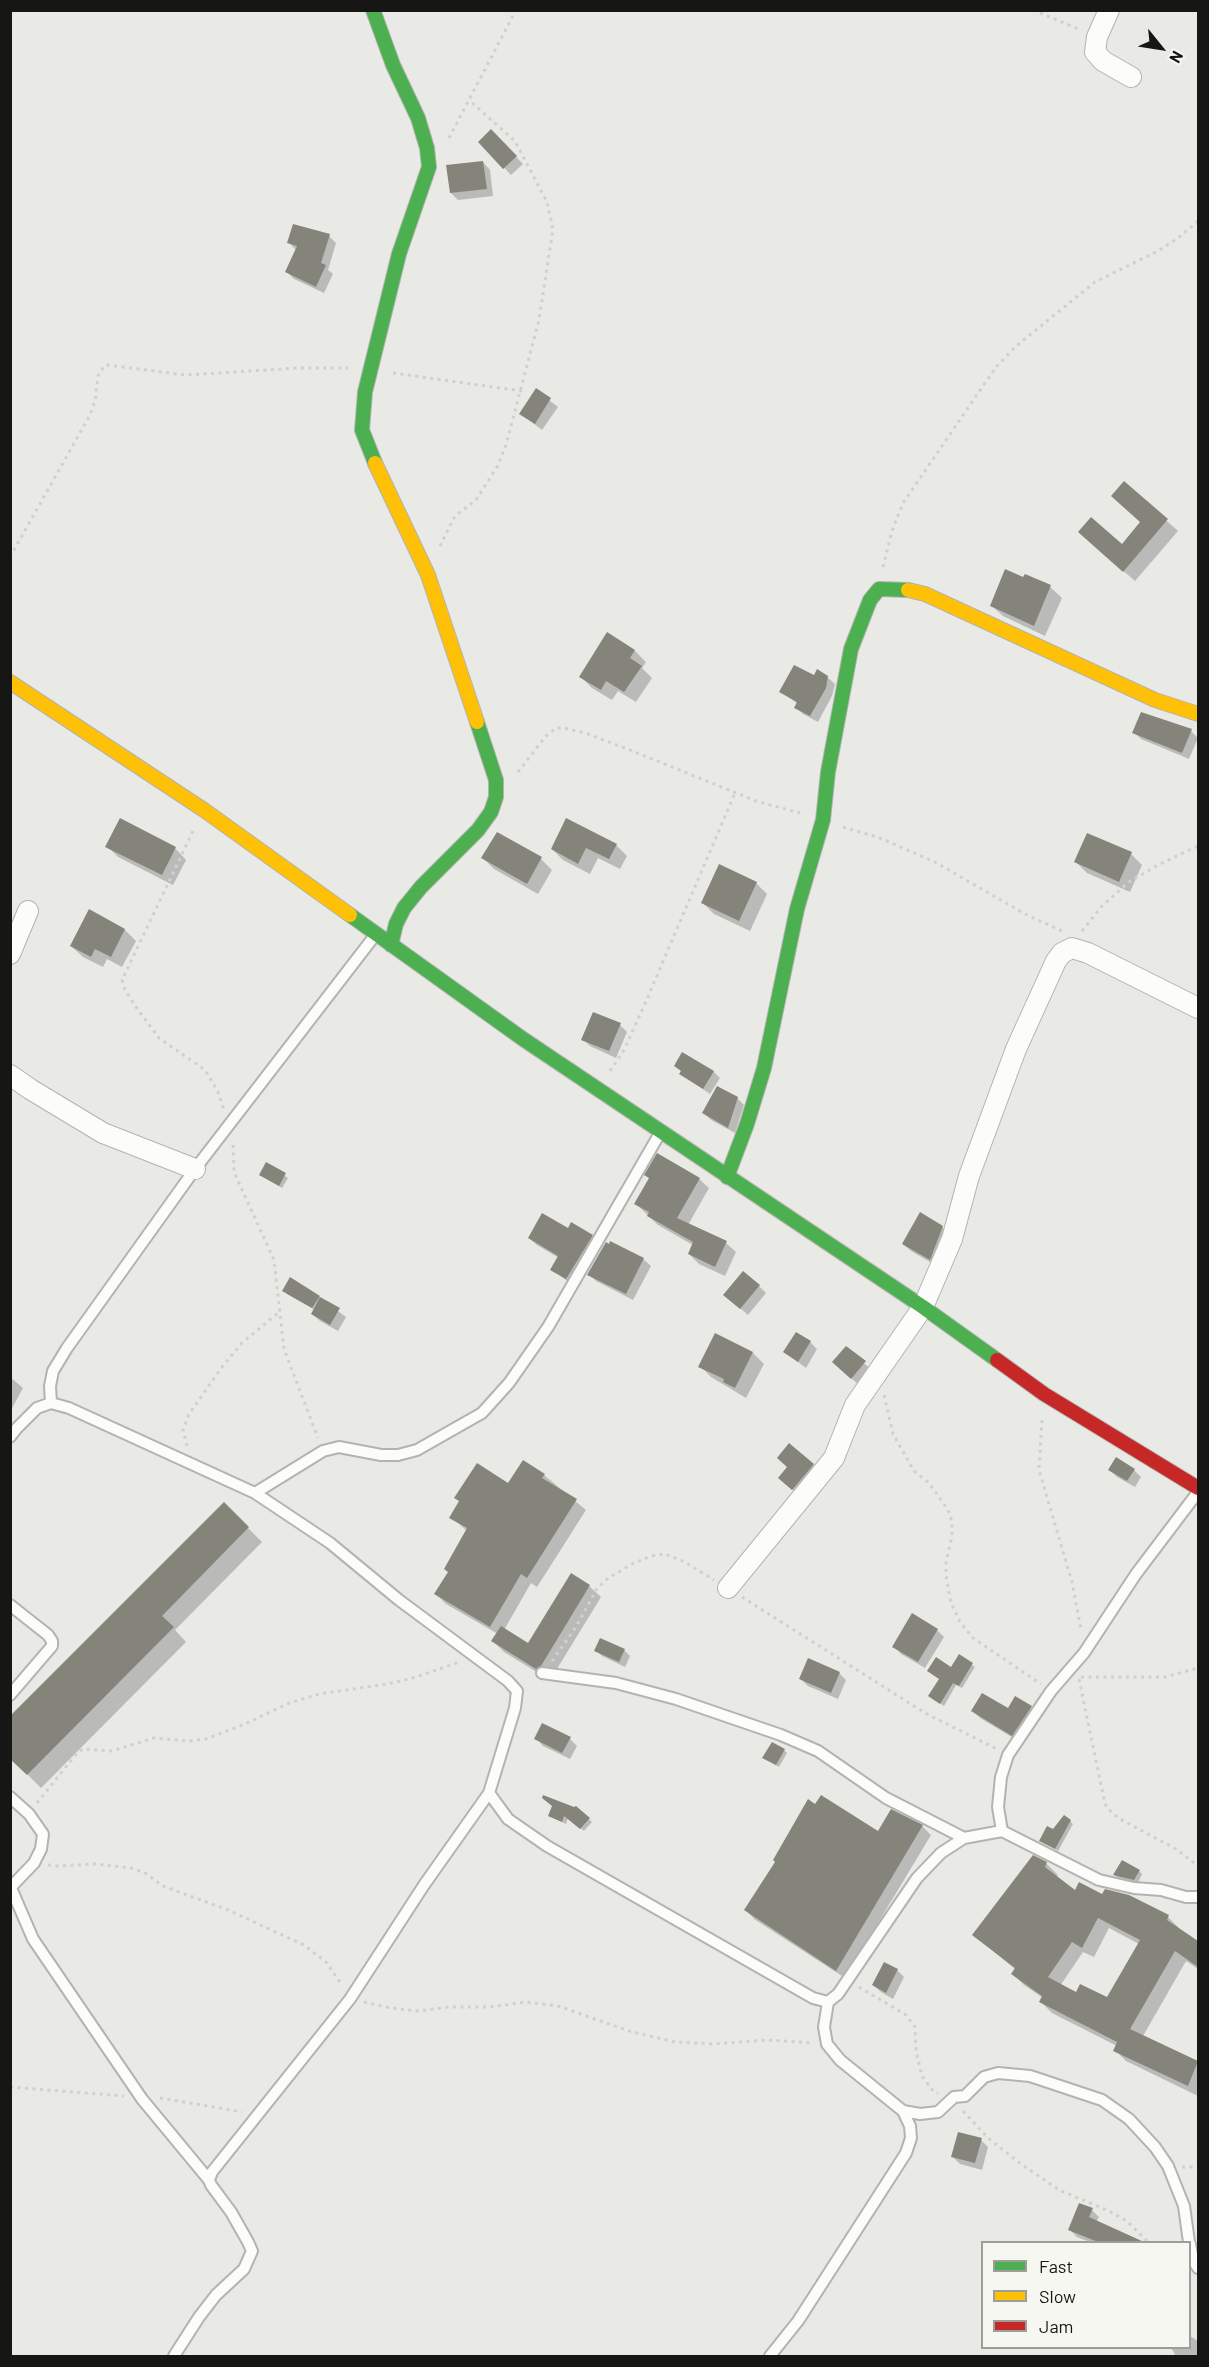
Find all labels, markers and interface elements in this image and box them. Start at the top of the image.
north arrow [1131,18,1191,78]
text: N [1166,48,1188,67]
legend [981,2241,1191,2349]
text: Fast [1039,2255,1073,2277]
text: Slow [1039,2285,1076,2307]
text: Jam [1039,2315,1073,2337]

